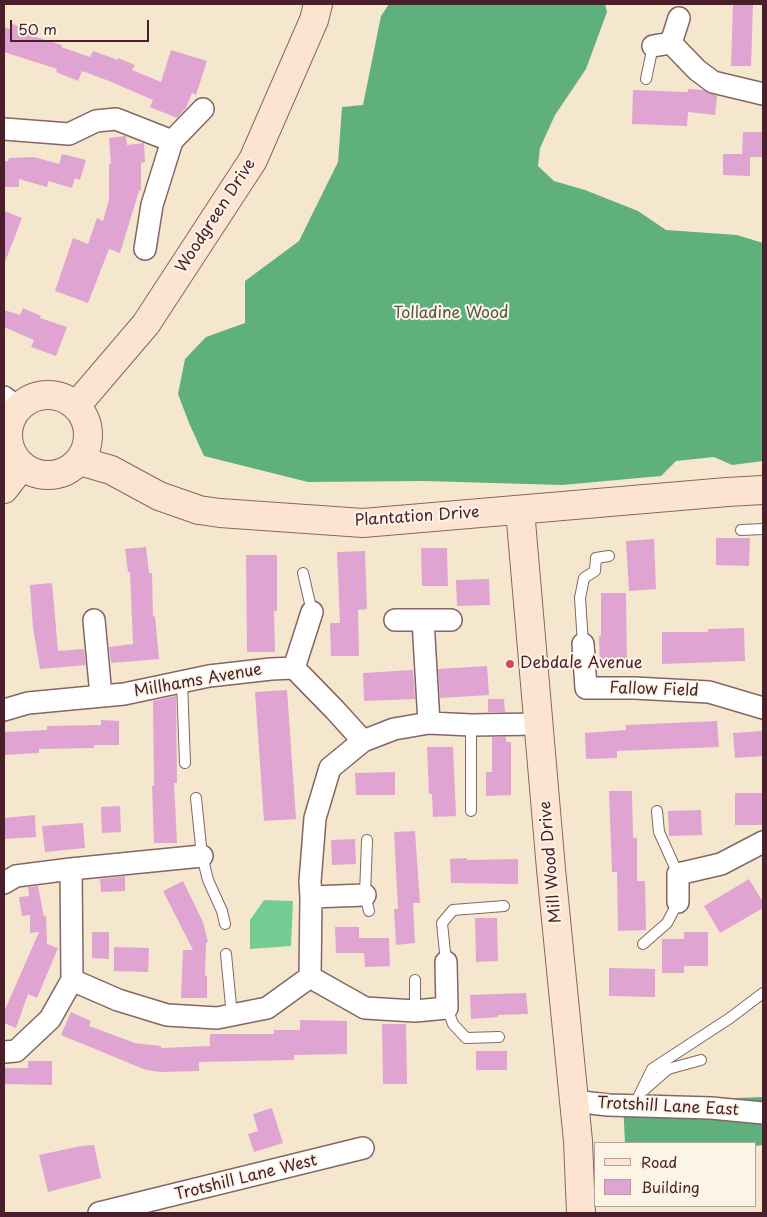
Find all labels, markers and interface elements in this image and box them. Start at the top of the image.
scale bar [12,10,151,42]
text: 50 m [18,17,57,40]
street label: Woodgreen Drive [172,155,260,277]
park label: Tolladine Wood [394,304,508,324]
street label: Plantation Drive [354,503,480,531]
place label: Debdale Avenue [520,654,643,674]
marker: Debdale Avenue [504,658,516,670]
street label: Millhams Avenue [132,660,264,702]
street label: Fallow Field [609,679,699,701]
street label: Mill Wood Drive [536,800,566,924]
street label: Trotshill Lane East [597,1094,739,1120]
legend [594,1142,757,1207]
text: Road [641,1150,677,1173]
street label: Trotshill Lane West [173,1151,319,1205]
text: Building [641,1175,700,1198]

